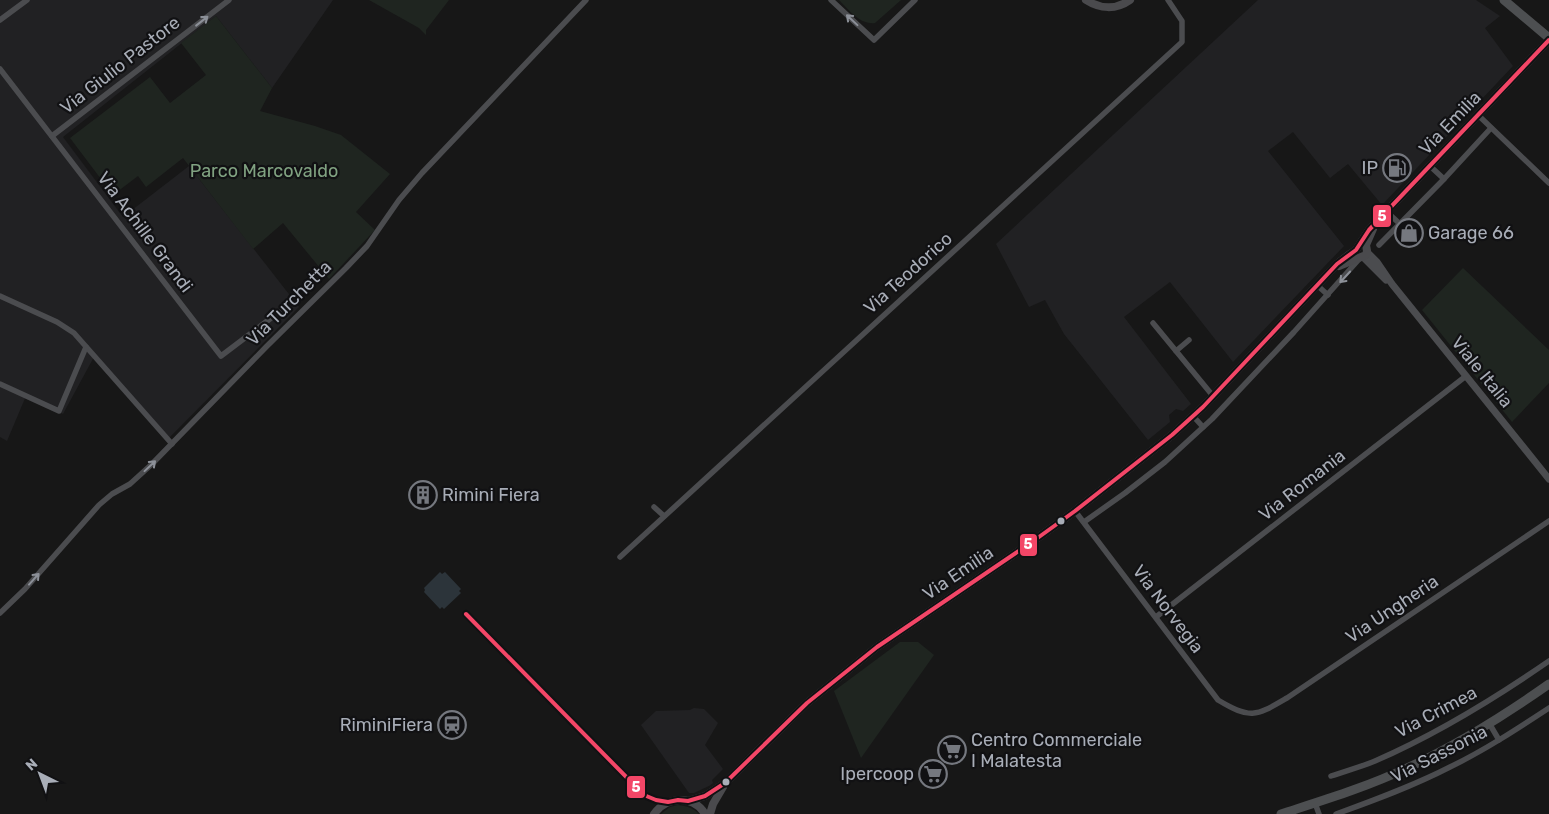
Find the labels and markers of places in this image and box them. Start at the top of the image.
fuel station icon: IP [1382,153,1412,183]
place label: IP [1362,157,1378,179]
shop icon: Garage 66 [1394,218,1424,248]
place label: Garage 66 [1428,222,1514,244]
building icon: Rimini Fiera [408,480,438,510]
place label: Rimini Fiera [442,484,540,506]
unlabelled marker [1056,516,1066,526]
station icon: RiminiFiera [437,710,467,740]
place label: RiminiFiera [340,714,433,736]
place label: Centro Commerciale I Malatesta [971,729,1142,772]
supermarket icon: Centro Commerciale I Malatesta [937,735,967,765]
supermarket icon: Ipercoop [918,759,948,789]
place label: Ipercoop [840,763,914,785]
unlabelled marker [721,777,731,787]

